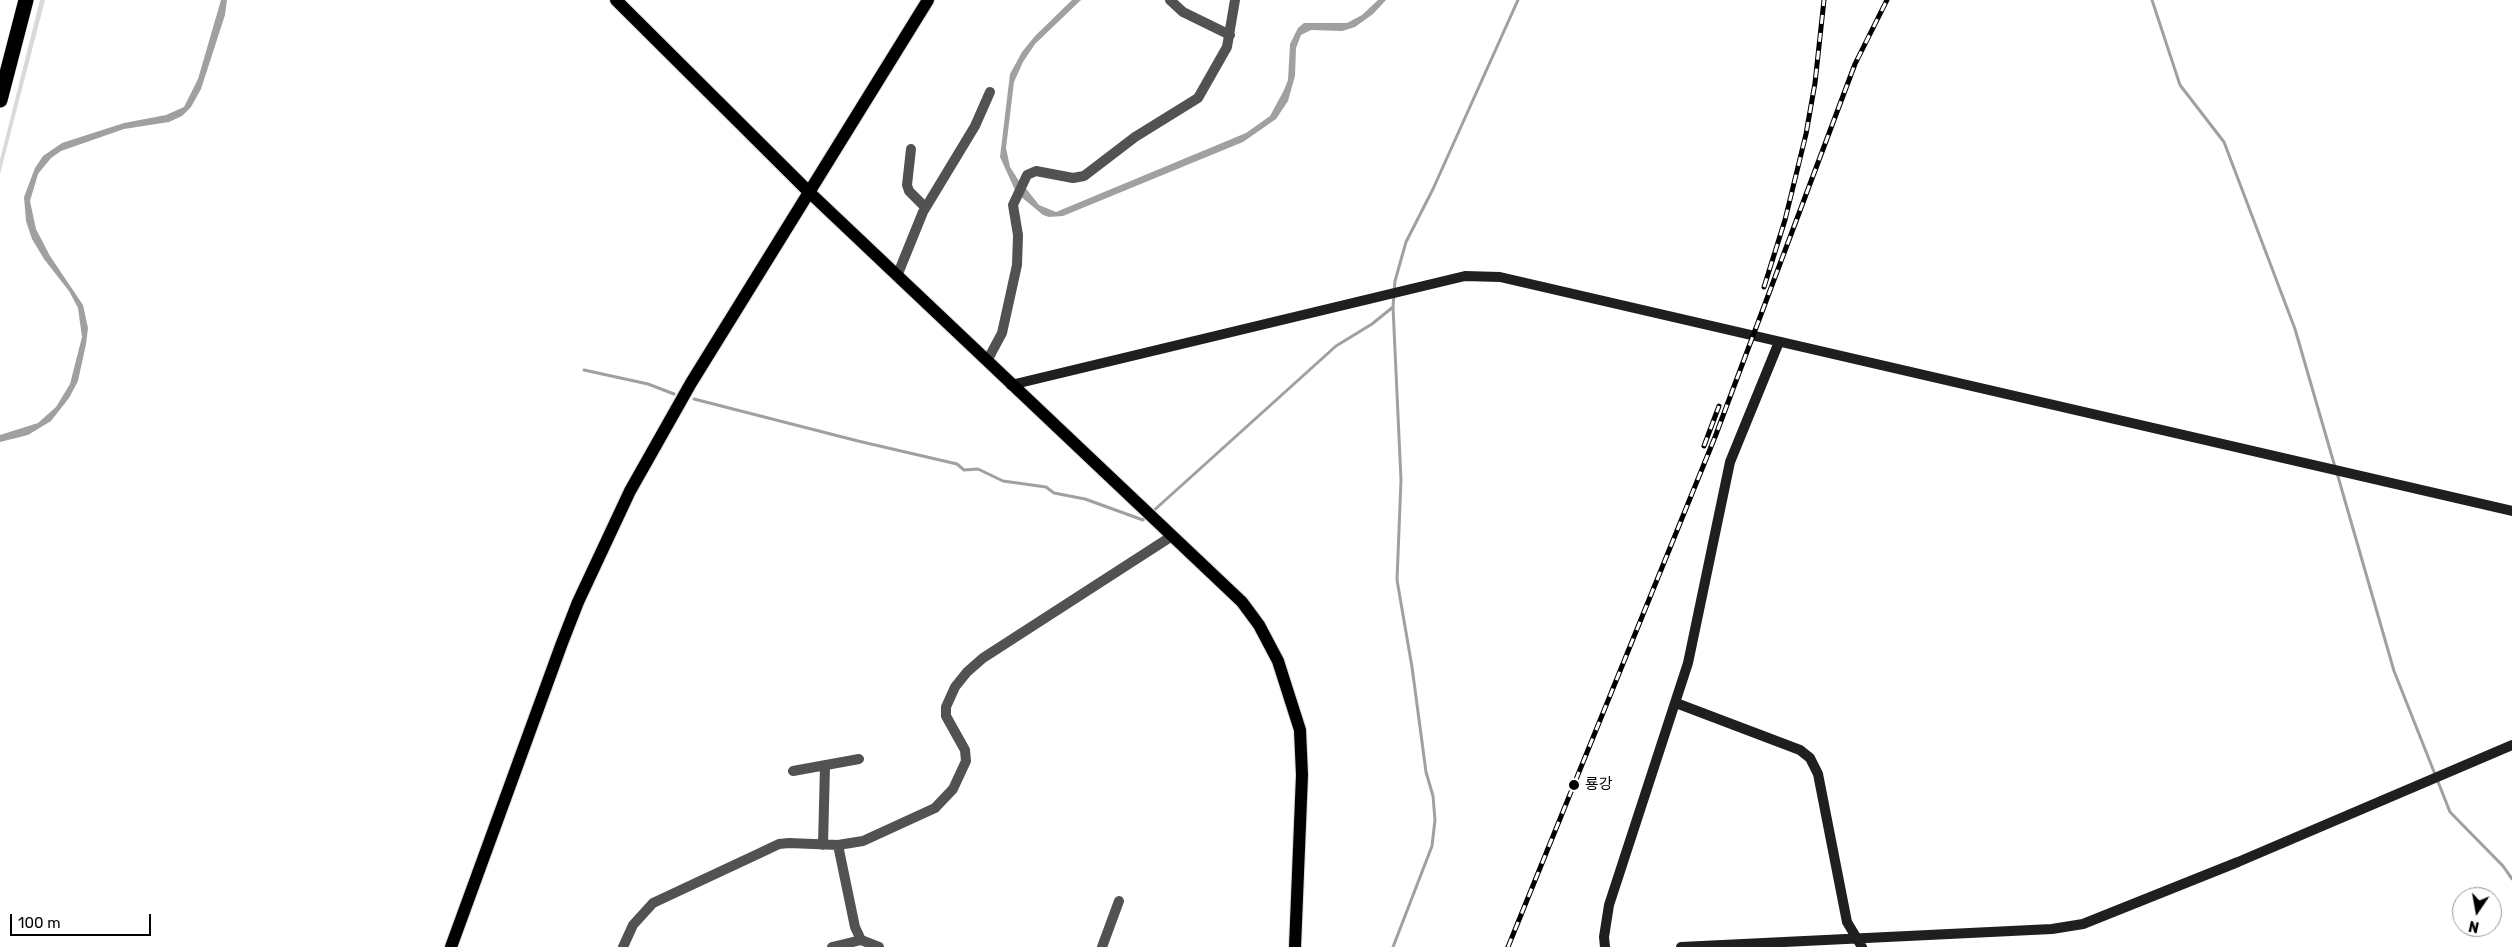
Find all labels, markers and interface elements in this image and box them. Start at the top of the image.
place label: 룡강 [1585,776,1613,794]
marker: 룡강 [1567,778,1581,792]
north arrow [2452,887,2502,937]
scale bar [12,904,154,936]
text: 100 m [18,914,60,932]
text: N [2467,917,2481,936]

